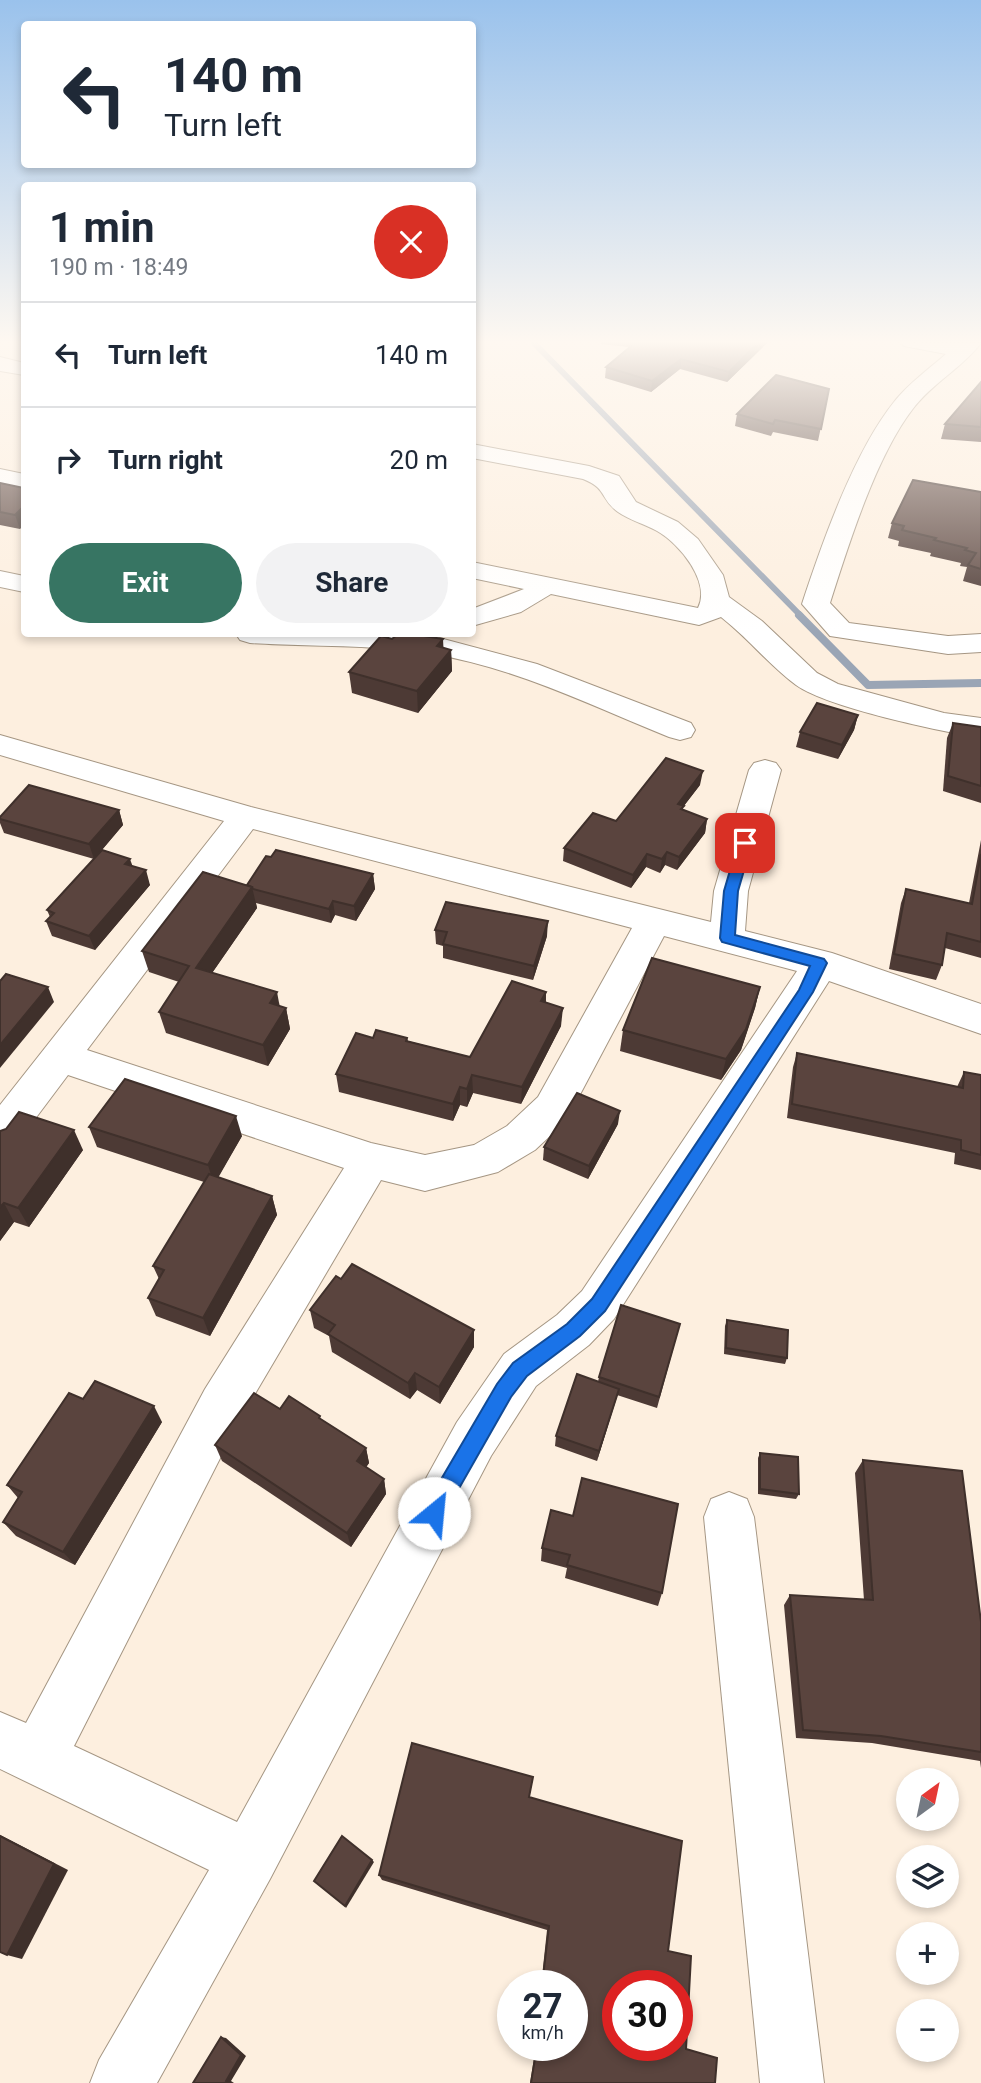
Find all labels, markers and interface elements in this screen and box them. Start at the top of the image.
text: 140 m [164,47,303,104]
icon: left [49,49,140,140]
text: Turn left [164,106,282,144]
text: 1 min [49,203,155,252]
button: close [374,205,448,279]
text: 190 m · 18:49 [49,254,188,281]
icon: left [49,336,87,374]
text: Turn left [108,340,207,370]
text: 140 m [375,340,448,370]
icon: right [49,441,87,479]
text: Turn right [108,445,223,475]
text: 20 m [390,445,448,475]
button: Exit [49,543,242,623]
button: Share [256,543,448,623]
pin [715,813,775,873]
icon: arrive [726,824,764,862]
position arrow [397,1476,471,1550]
north arrow [896,1768,959,1830]
map controls [896,1768,959,2062]
button: layers [896,1845,959,1908]
button: + [896,1922,959,1985]
speed limit sign: 30 [602,1970,693,2061]
text: 27 [522,1986,563,2027]
button: − [896,1999,959,2062]
text: km/h [521,2022,564,2043]

